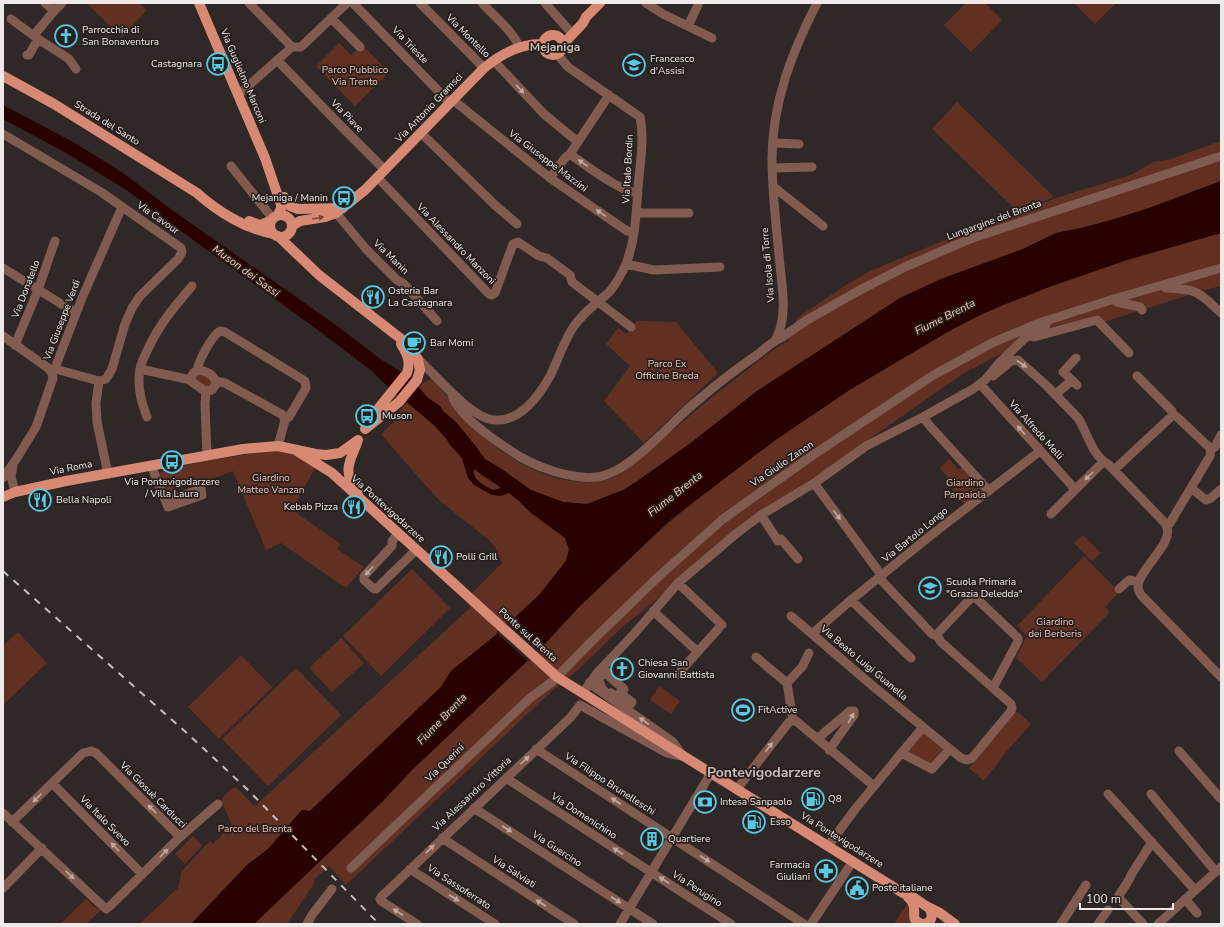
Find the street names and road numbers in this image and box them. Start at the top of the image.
street label: Via Montello [442,10,493,61]
street label: Via Trieste [388,22,431,67]
street label: Via Guglielmo Marconi [216,26,269,125]
street label: Via Antonio Gramsci [391,70,466,147]
street label: Via Piave [327,96,367,136]
street label: Strada del Santo [71,97,143,149]
street label: Via Giuseppe Mazzini [505,126,590,195]
street label: Via Italo Bordin [619,134,637,205]
street label: Lungargine del Brenta [945,196,1043,244]
street label: Via Cavour [133,198,182,238]
street label: Via Alessandro Manzoni [413,199,499,288]
street label: Via Isola di Torre [758,227,778,304]
street label: Via Manin [369,236,412,278]
street label: Via Donatello [8,257,44,321]
street label: Via Giuseppe Verdi [40,278,84,363]
street label: Via Alfredo Melli [1005,397,1066,463]
street label: Via Giulio Zanon [747,438,816,491]
street label: Via Roma [48,457,93,479]
street label: Via Pontevigodarzere [347,471,428,546]
street label: Via Bartolo Longo [878,504,951,567]
street label: Ponte sul Brenta [496,605,560,665]
street label: Via Beato Luigi Guanella [816,621,911,704]
street label: Via Querini [422,741,468,786]
street label: Via Filippo Brunelleschi [561,749,658,819]
street label: Via Alessandro Vittoria [429,754,515,835]
street label: Via Giosuè Carducci [116,758,189,831]
street label: Via Domenichino [548,789,620,843]
street label: Via Italo Svevo [76,792,134,850]
street label: Via Pontevigodarzere [797,808,886,871]
street label: Via Guercino [528,827,585,871]
street label: Via Salviati [488,852,539,891]
street label: Via Sassoferrato [423,861,494,913]
street label: Via Perugino [668,867,725,911]

